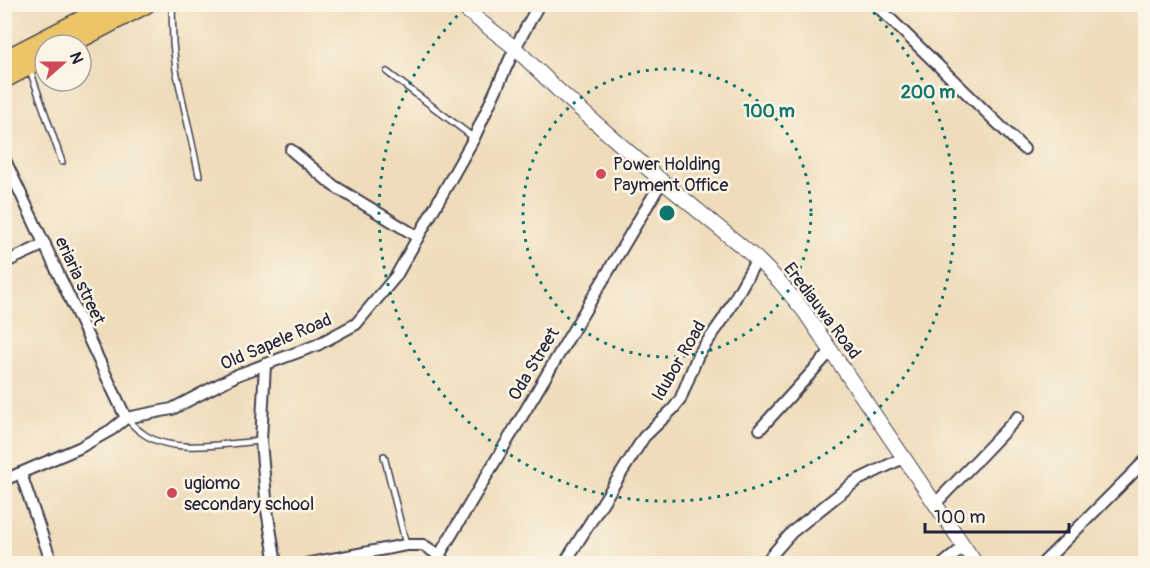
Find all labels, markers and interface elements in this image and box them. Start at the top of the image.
north arrow [33,33,93,93]
text: N [65,49,87,67]
text: 200 m [901,81,955,104]
text: 100 m [743,100,795,123]
place label: Power Holding Payment Office [613,153,728,197]
marker: Power Holding Payment Office [594,167,608,181]
centre of rings [657,203,677,223]
street label: eriaria street [49,233,111,330]
street label: Erediauwa Road [778,258,866,364]
street label: Old Sapele Road [217,308,335,376]
street label: Idubor Road [647,317,711,405]
street label: Oda Street [503,323,565,405]
place label: ugiomo secondary school [184,472,314,516]
marker: ugiomo secondary school [165,486,179,500]
scale bar [925,496,1069,534]
text: 100 m [934,506,986,529]

